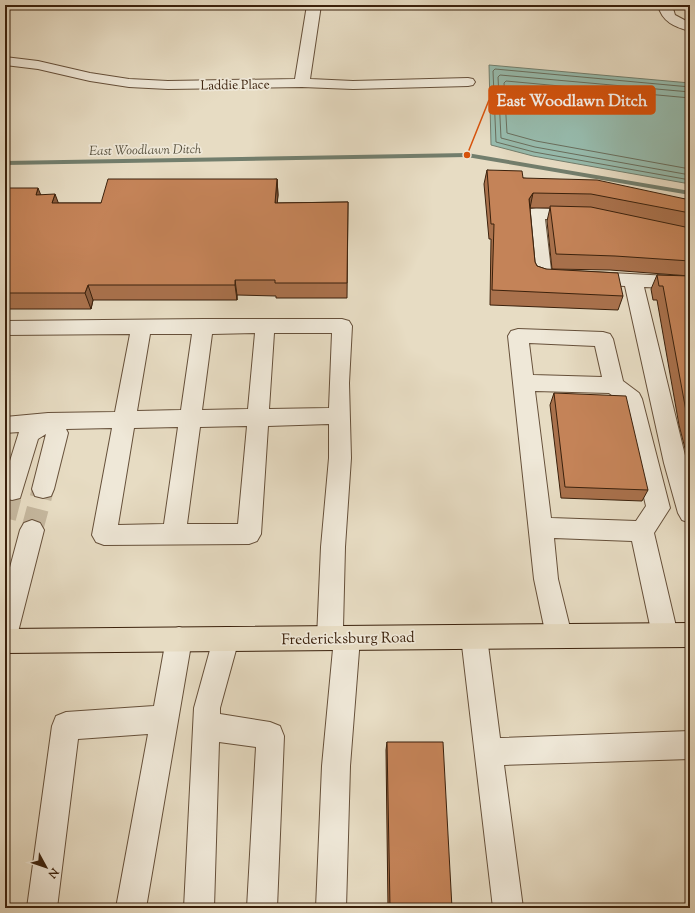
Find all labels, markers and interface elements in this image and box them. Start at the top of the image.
street label: Laddie Place [200,76,270,96]
callout: East Woodlawn Ditch [489,86,655,114]
text: East Woodlawn Ditch [497,91,648,114]
water label: East Woodlawn Ditch [89,141,202,161]
street label: Fredericksburg Road [281,628,415,651]
north arrow [26,847,66,887]
text: N [44,864,62,881]

